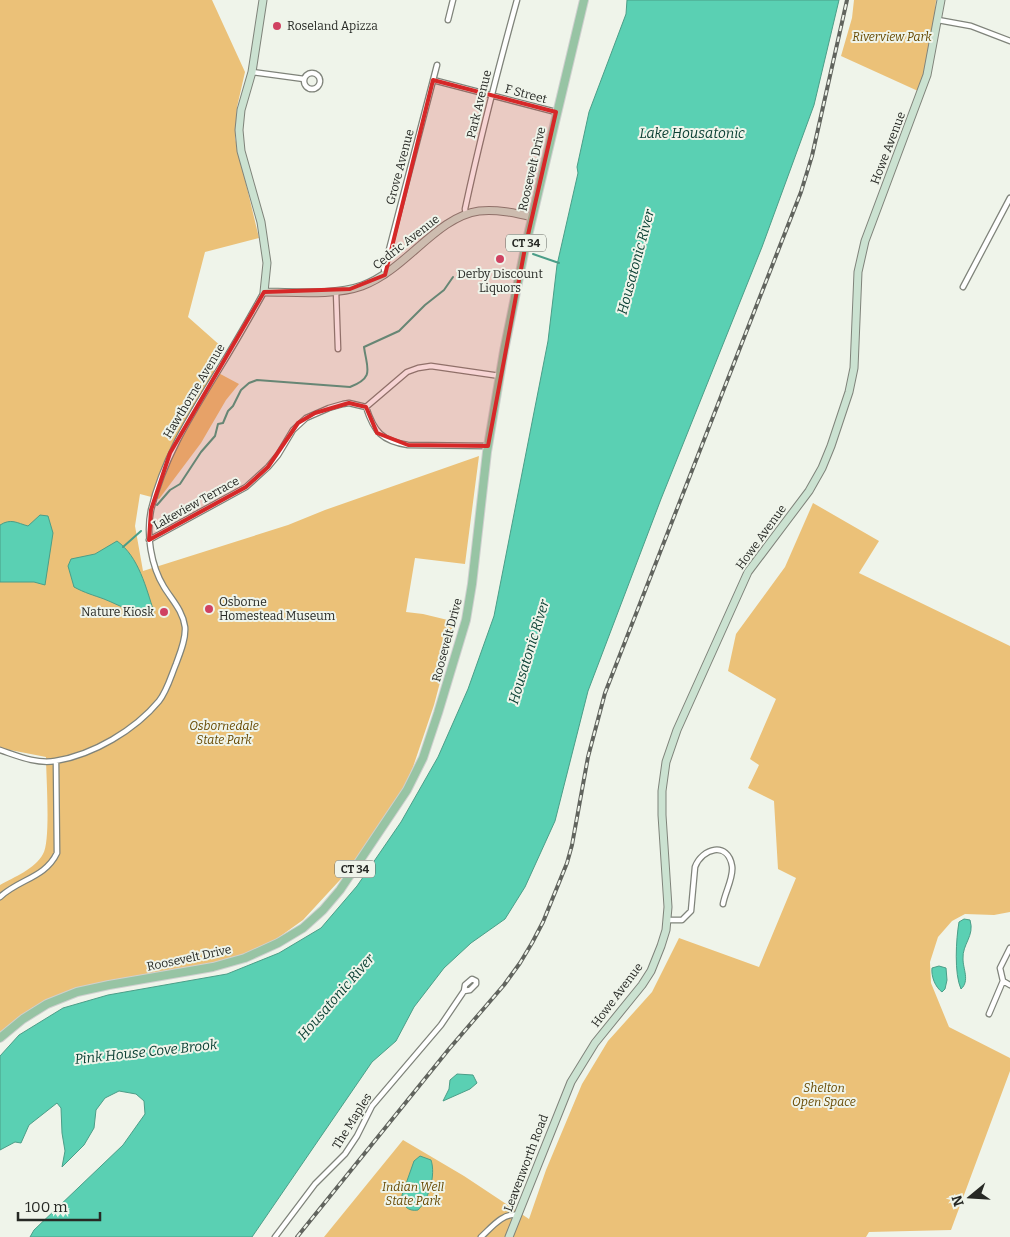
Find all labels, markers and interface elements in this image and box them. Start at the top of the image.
place label: Roseland Apizza [287,19,378,33]
marker: Roseland Apizza [271,20,283,32]
park label: Riverview Park [852,30,932,44]
street label: Park Avenue [464,68,494,140]
street label: F Street [503,82,549,107]
street label: Howe Avenue [868,110,908,186]
water label: Lake Housatonic [639,125,745,142]
street label: Roosevelt Drive [516,126,548,212]
street label: Grove Avenue [383,128,417,206]
water label: Housatonic River [614,206,659,316]
street label: Cedric Avenue [370,212,442,272]
road number: CT 34 [506,234,546,252]
marker: Derby Discount Liquors [494,253,506,265]
place label: Derby Discount Liquors [457,267,543,295]
street label: Hawthorne Avenue [160,341,228,441]
street label: Lakeview Terrace [151,474,241,532]
street label: Howe Avenue [733,502,789,572]
place label: Osborne Homestead Museum [219,595,336,623]
street label: Roosevelt Drive [429,597,465,683]
water label: Housatonic River [505,597,553,706]
marker: Osborne Homestead Museum [203,603,215,615]
place label: Nature Kiosk [81,605,154,619]
marker: Nature Kiosk [158,606,170,618]
park label: Osbornedale State Park [189,719,259,747]
road number: CT 34 [335,861,375,878]
street label: Roosevelt Drive [146,942,232,974]
water label: Housatonic River [294,950,379,1043]
street label: Howe Avenue [588,960,646,1030]
water label: Pink House Cove Brook [74,1036,219,1068]
park label: Shelton Open Space [792,1081,856,1109]
street label: The Maples [329,1090,375,1152]
street label: Leavenworth Road [501,1112,551,1214]
north arrow [945,1172,995,1222]
park label: Indian Well State Park [382,1180,444,1208]
scale bar [18,1190,100,1222]
text: N [948,1193,968,1209]
text: 100 m [25,1198,68,1216]

